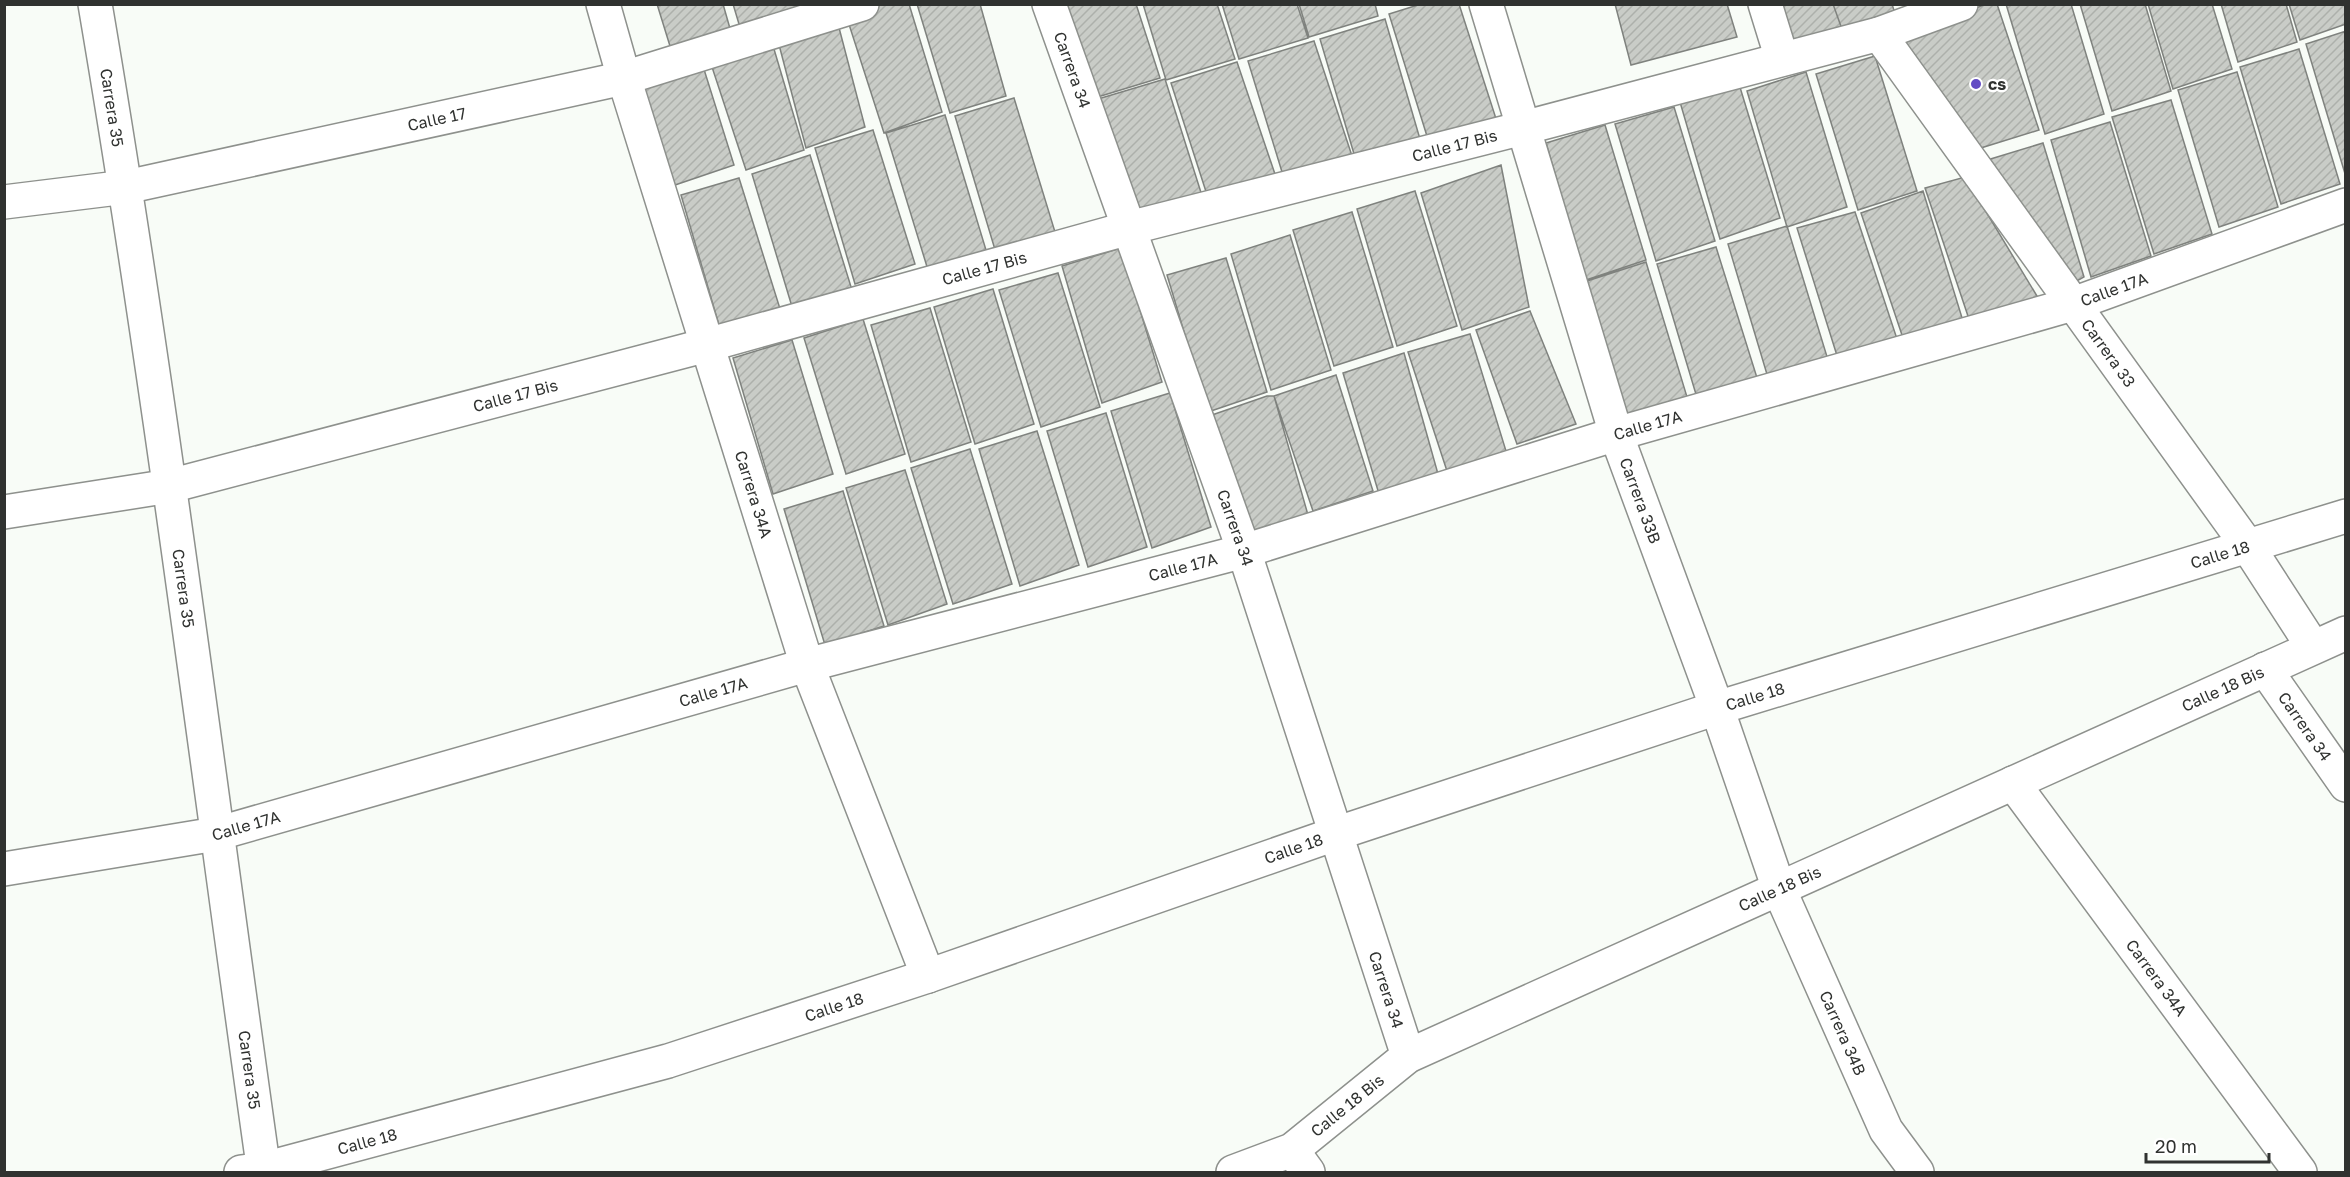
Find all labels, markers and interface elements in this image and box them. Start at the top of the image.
street label: Carrera 34 [1050,29,1095,111]
street label: Carrera 35 [96,67,128,148]
place label: cs [1988,74,2006,94]
marker: cs [1969,77,1983,91]
street label: Calle 17 [405,103,468,135]
street label: Calle 17 Bis [1410,125,1499,166]
street label: Calle 17 Bis [940,247,1029,289]
street label: Calle 17A [2078,268,2151,310]
street label: Carrera 33 [2077,315,2140,391]
street label: Calle 17 Bis [471,375,560,416]
street label: Calle 17A [1611,406,1684,444]
street label: Carrera 34A [731,448,777,541]
street label: Carrera 33B [1615,455,1665,546]
street label: Carrera 34 [1213,487,1258,569]
street label: Calle 18 [2188,536,2252,573]
street label: Carrera 35 [168,548,199,629]
street label: Calle 17A [1146,548,1220,585]
street label: Calle 18 Bis [2178,661,2267,716]
street label: Calle 17A [677,672,750,711]
street label: Calle 18 [1723,678,1787,715]
street label: Carrera 34 [2274,688,2336,765]
street label: Calle 17A [209,806,283,845]
street label: Calle 18 [1261,829,1325,868]
street label: Calle 18 Bis [1735,861,1824,916]
street label: Carrera 34A [2122,935,2192,1020]
street label: Carrera 34 [1365,949,1408,1031]
street label: Carrera 34B [1815,987,1870,1078]
street label: Calle 18 [802,988,866,1026]
street label: Carrera 35 [234,1029,265,1111]
street label: Calle 18 Bis [1307,1070,1388,1141]
street label: Calle 18 [335,1124,399,1159]
scale bar [2146,1126,2269,1164]
text: 20 m [2155,1135,2197,1157]

